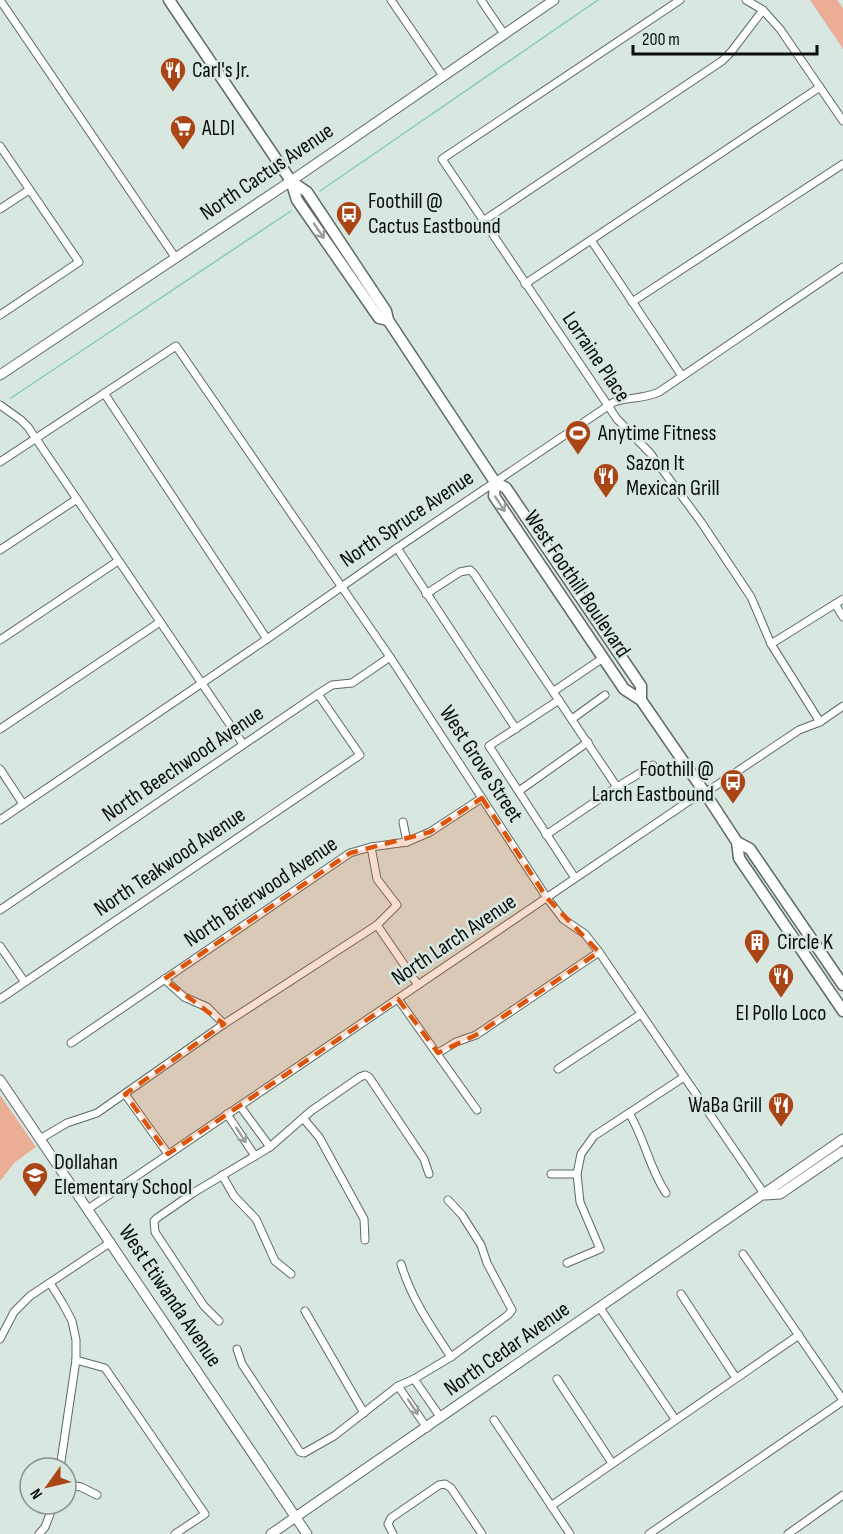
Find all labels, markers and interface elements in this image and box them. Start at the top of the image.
scale bar [633,18,818,56]
text: 200 m [642,29,680,50]
restaurant icon: Carl's Jr. [158,55,188,93]
place label: Carl's Jr. [192,57,250,84]
supermarket icon: ALDI [168,113,198,151]
place label: ALDI [201,115,235,142]
street label: North Cactus Avenue [195,117,339,227]
place label: Foothill @ Cactus Eastbound [368,188,501,240]
bus stop icon: Foothill @ Cactus Eastbound [334,199,364,237]
one-way arrow [313,223,325,239]
street label: Lorraine Place [556,307,636,407]
sports icon: Anytime Fitness [563,418,593,456]
place label: Anytime Fitness [597,420,717,447]
place label: Sazon It Mexican Grill [626,450,720,502]
restaurant icon: Sazon It Mexican Grill [591,461,621,499]
street label: North Spruce Avenue [335,464,479,574]
one-way arrow [494,496,506,512]
street label: West Foothill Boulevard [518,505,636,663]
street label: North Beechwood Avenue [97,700,269,828]
street label: West Grove Street [433,700,529,828]
place label: Foothill @ Larch Eastbound [592,756,714,808]
bus stop icon: Foothill @ Larch Eastbound [718,767,748,805]
street label: North Teakwood Avenue [89,801,251,923]
street label: North Brierwood Avenue [179,831,343,953]
street label: North Larch Avenue [386,888,522,992]
building icon: Circle K [742,927,772,965]
place label: Circle K [777,929,833,956]
restaurant icon: El Pollo Loco [766,961,796,999]
place label: El Pollo Loco [736,1000,826,1027]
restaurant icon: WaBa Grill [766,1090,796,1128]
place label: WaBa Grill [688,1092,762,1119]
one-way arrow [236,1126,248,1143]
place label: Dollahan Elementary School [54,1149,192,1201]
school or university icon: Dollahan Elementary School [20,1160,50,1198]
street label: West Etiwanda Avenue [112,1220,228,1372]
street label: North Cedar Avenue [439,1296,575,1402]
one-way arrow [407,1398,419,1414]
north arrow [18,1456,78,1516]
text: N [27,1485,47,1502]

